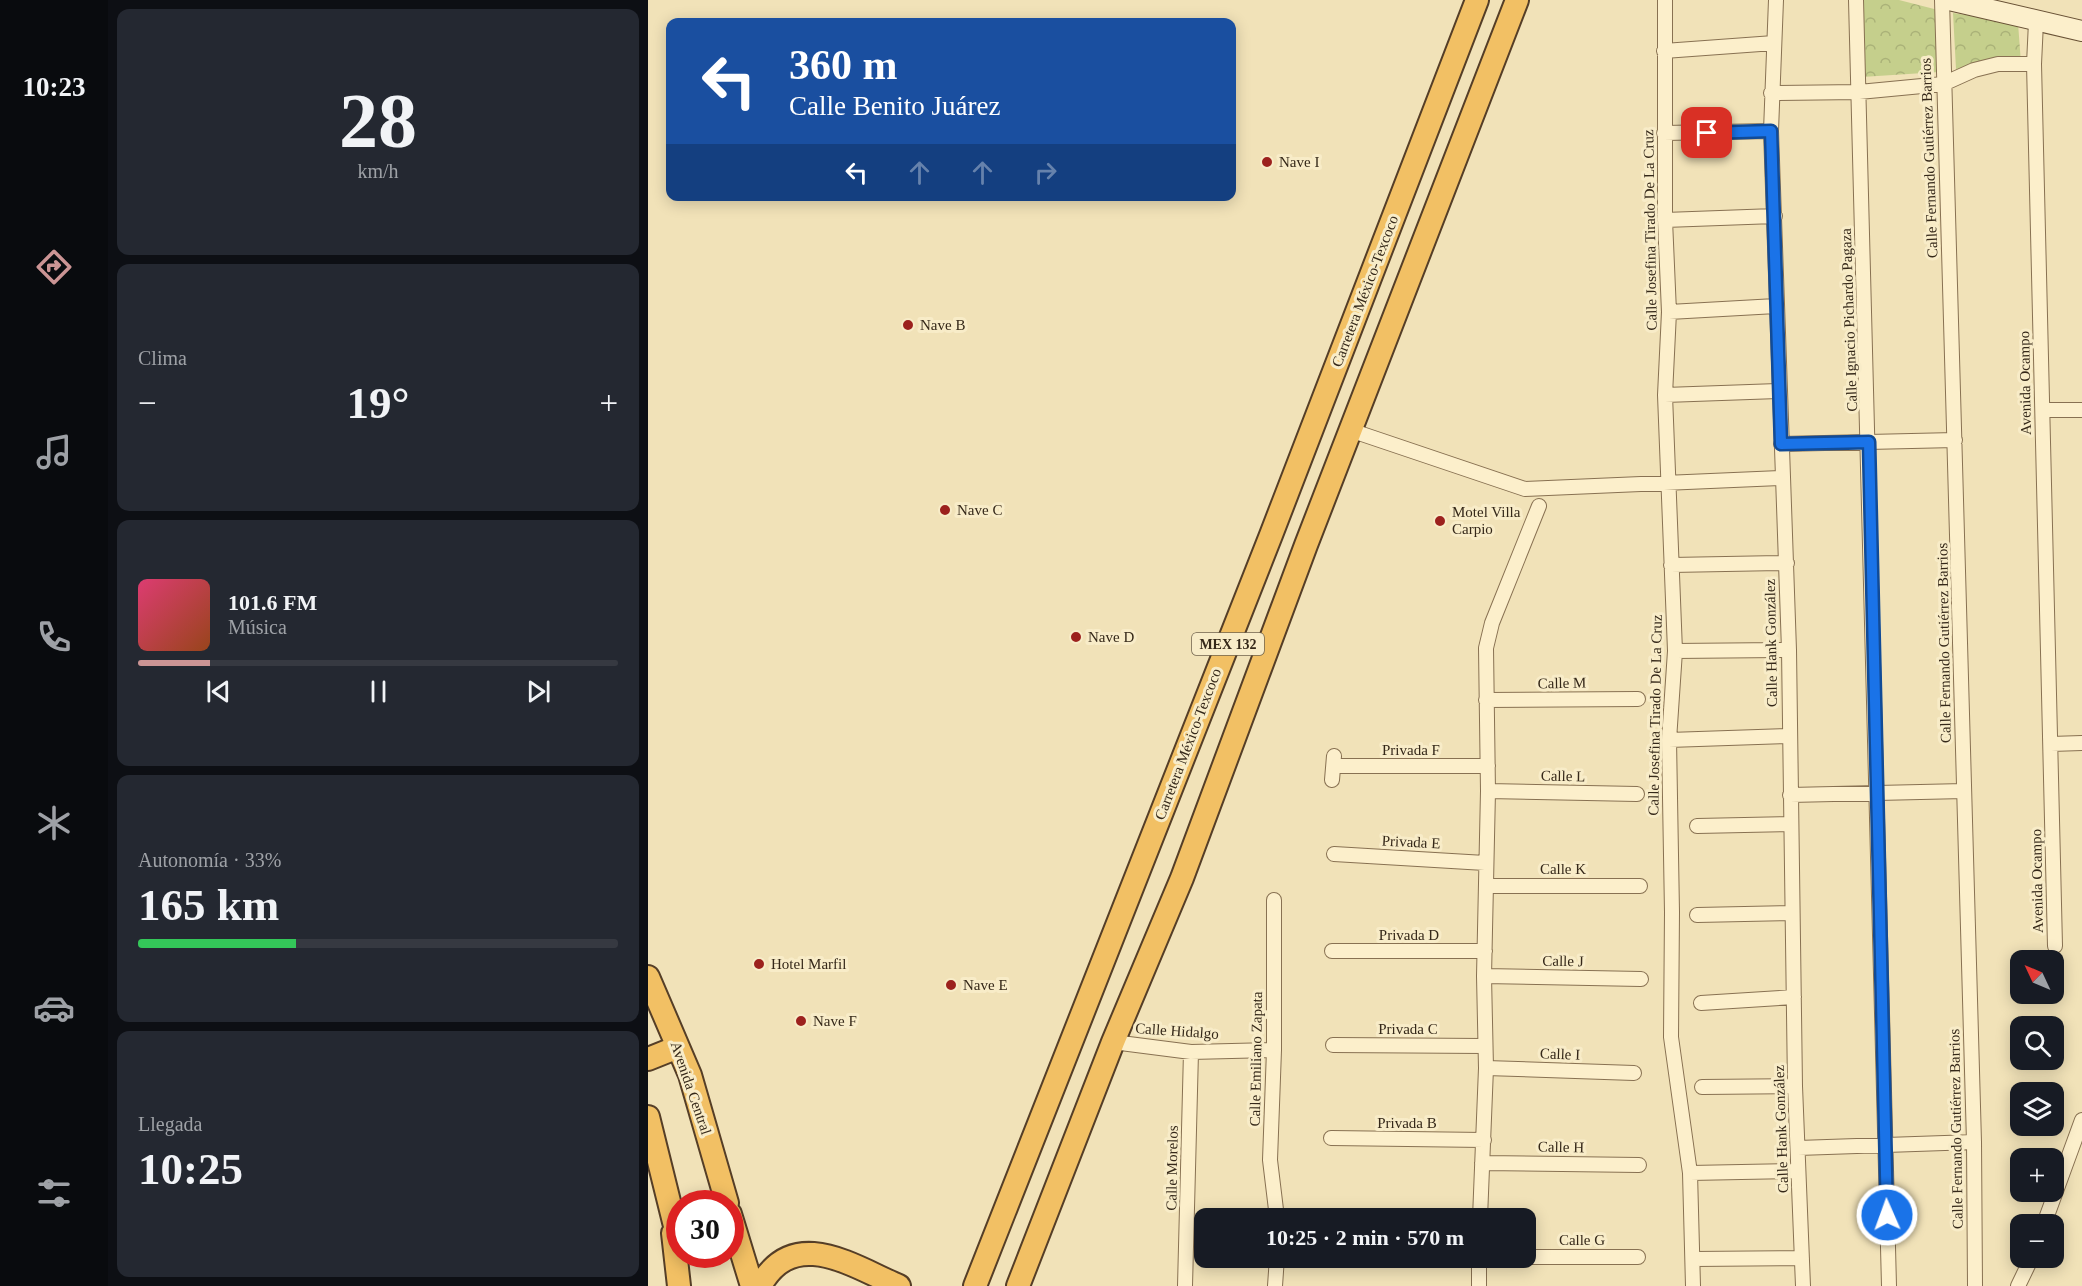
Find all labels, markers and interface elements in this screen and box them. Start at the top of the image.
icon: left [690,42,768,120]
text: 360 m [789,42,898,88]
street label: Calle Fernando Gutiérrez Barrios [1918,57,1940,258]
text: 10:23 [23,72,86,102]
text: 28 [339,77,417,164]
text: Calle Benito Juárez [789,91,1000,121]
pin [1681,107,1732,158]
icon: arrive [1690,116,1723,149]
street label: Calle Josefina Tirado De La Cruz [1640,129,1660,331]
place label: Nave I [1279,154,1319,170]
marker: Nave I [1260,155,1274,169]
icon: left [840,156,873,189]
icon: ahead [903,156,936,189]
icon: ahead [966,156,999,189]
icon: right [1029,156,1062,189]
text: km/h [357,160,399,182]
street label: Carretera México-Texcoco [1329,213,1401,369]
street label: Calle Ignacio Pichardo Pagaza [1838,228,1860,412]
icon: directions [33,246,75,288]
place label: Nave B [920,317,965,333]
marker: Nave B [901,318,915,332]
street label: Avenida Ocampo [2016,331,2034,435]
text: Clima [138,347,187,369]
text: 19° [347,378,410,428]
text: − [138,385,157,421]
text: + [599,385,618,421]
icon: music [33,431,75,473]
place label: Nave C [957,502,1002,518]
marker: Nave C [938,503,952,517]
place label: Motel Villa Carpio [1452,504,1521,537]
marker: Motel Villa Carpio [1433,514,1447,528]
street label: Calle Fernando Gutiérrez Barrios [1934,543,1954,743]
street label: Calle Hank González [1762,578,1780,707]
text: 101.6 FM [228,590,317,615]
street label: Calle Josefina Tirado De La Cruz [1645,614,1665,816]
icon: phone [33,616,75,658]
text: Música [228,616,287,638]
place label: Nave D [1088,629,1134,645]
marker: Nave D [1069,630,1083,644]
road number: MEX 132 [1192,633,1264,655]
street label: Carretera México-Texcoco [1152,666,1224,822]
icon: previous [202,675,235,708]
icon: pause [362,675,395,708]
icon: next [522,675,555,708]
street label: Calle M [1537,675,1587,691]
street label: Privada F [1382,742,1440,758]
street label: Calle L [1541,768,1585,784]
icon: climate [33,802,75,844]
street label: Avenida Ocampo [2028,829,2046,933]
street label: Privada E [1381,832,1441,852]
text: Autonomía · 33% [138,849,281,871]
street label: Calle K [1540,861,1586,877]
text: 165 km [138,880,279,930]
street label: Privada D [1379,927,1439,943]
north arrow [2010,950,2064,1004]
map controls [2010,950,2064,1268]
street label: Calle J [1542,953,1584,969]
place label: Hotel Marfil [771,956,846,972]
marker: Hotel Marfil [752,957,766,971]
place label: Nave E [963,977,1008,993]
marker: Nave E [944,978,958,992]
icon: car [33,987,75,1029]
street label: Calle Emiliano Zapata [1247,991,1265,1127]
place label: Nave F [813,1013,857,1029]
marker: Nave F [794,1014,808,1028]
button: search [2010,1016,2064,1070]
street label: Calle Hidalgo [1135,1020,1219,1042]
street label: Privada C [1378,1021,1438,1037]
street label: Calle Fernando Gutiérrez Barrios [1946,1029,1966,1229]
street label: Avenida Central [668,1039,714,1137]
street label: Calle I [1540,1045,1580,1063]
street label: Calle Hank González [1771,1064,1791,1193]
button: layers [2010,1082,2064,1136]
text: Llegada [138,1113,202,1135]
street label: Privada B [1377,1115,1437,1131]
street label: Calle Morelos [1163,1125,1181,1211]
street label: Calle H [1538,1139,1584,1155]
text: 10:25 [138,1144,243,1194]
button: + [2010,1148,2064,1202]
icon: filters [33,1172,75,1214]
position arrow [1855,1183,1919,1247]
speed limit sign: 30 [666,1190,744,1268]
button: − [2010,1214,2064,1268]
text: 10:25 · 2 min · 570 m [1266,1225,1464,1250]
street label: Calle G [1559,1232,1605,1248]

